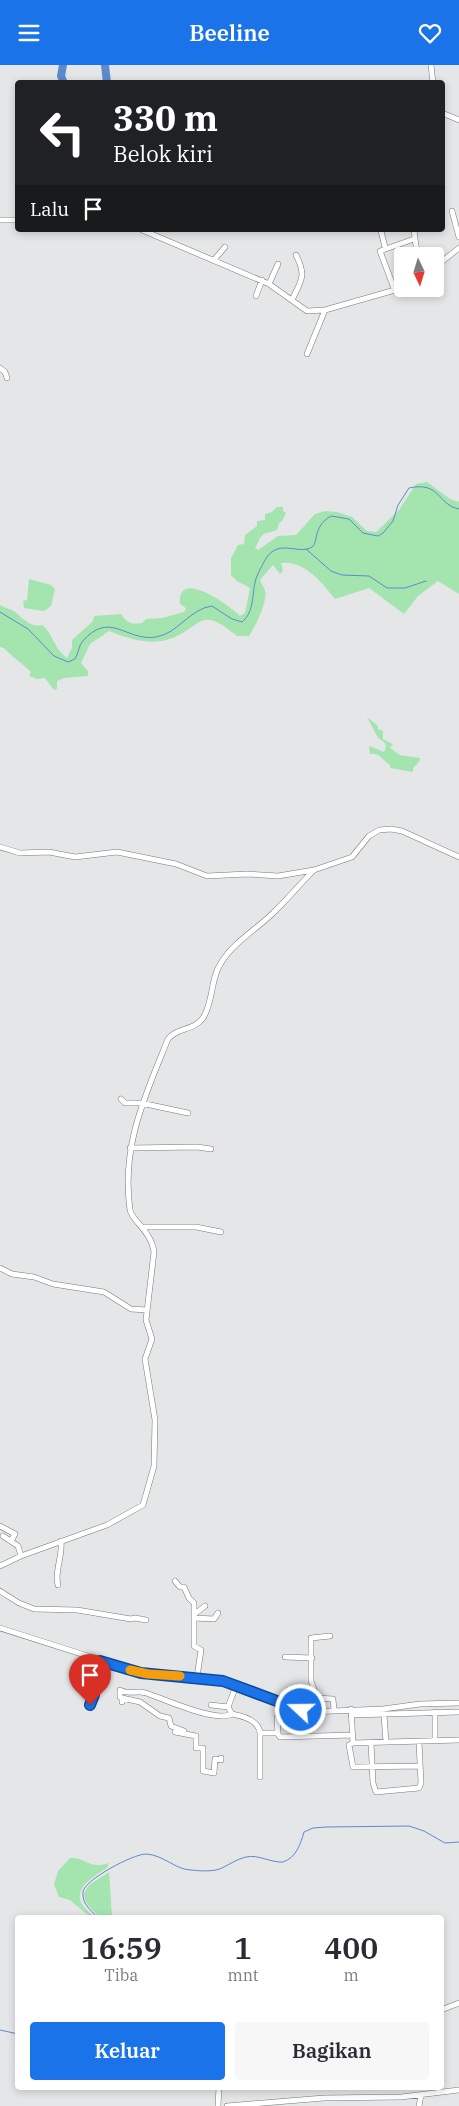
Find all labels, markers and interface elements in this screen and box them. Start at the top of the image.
text: Beeline [189,18,270,47]
icon: menu [15,19,43,47]
icon: heart [416,19,444,47]
text: 330 m [113,95,218,141]
icon: left [30,100,95,165]
text: Belok kiri [113,139,213,168]
icon: arrive [79,195,107,223]
text: Lalu [30,197,69,221]
north arrow [394,247,444,297]
map controls [394,247,444,297]
pin [69,1654,111,1705]
icon: arrive [76,1661,104,1689]
position arrow [274,1683,326,1735]
text: 16:59 [81,1928,162,1967]
text: 1 [234,1928,252,1967]
text: 400 [324,1928,378,1967]
text: Tiba [104,1965,138,1985]
text: mnt [227,1965,259,1985]
text: m [344,1965,359,1985]
button: Keluar [30,2022,225,2080]
button: Bagikan [235,2022,429,2080]

